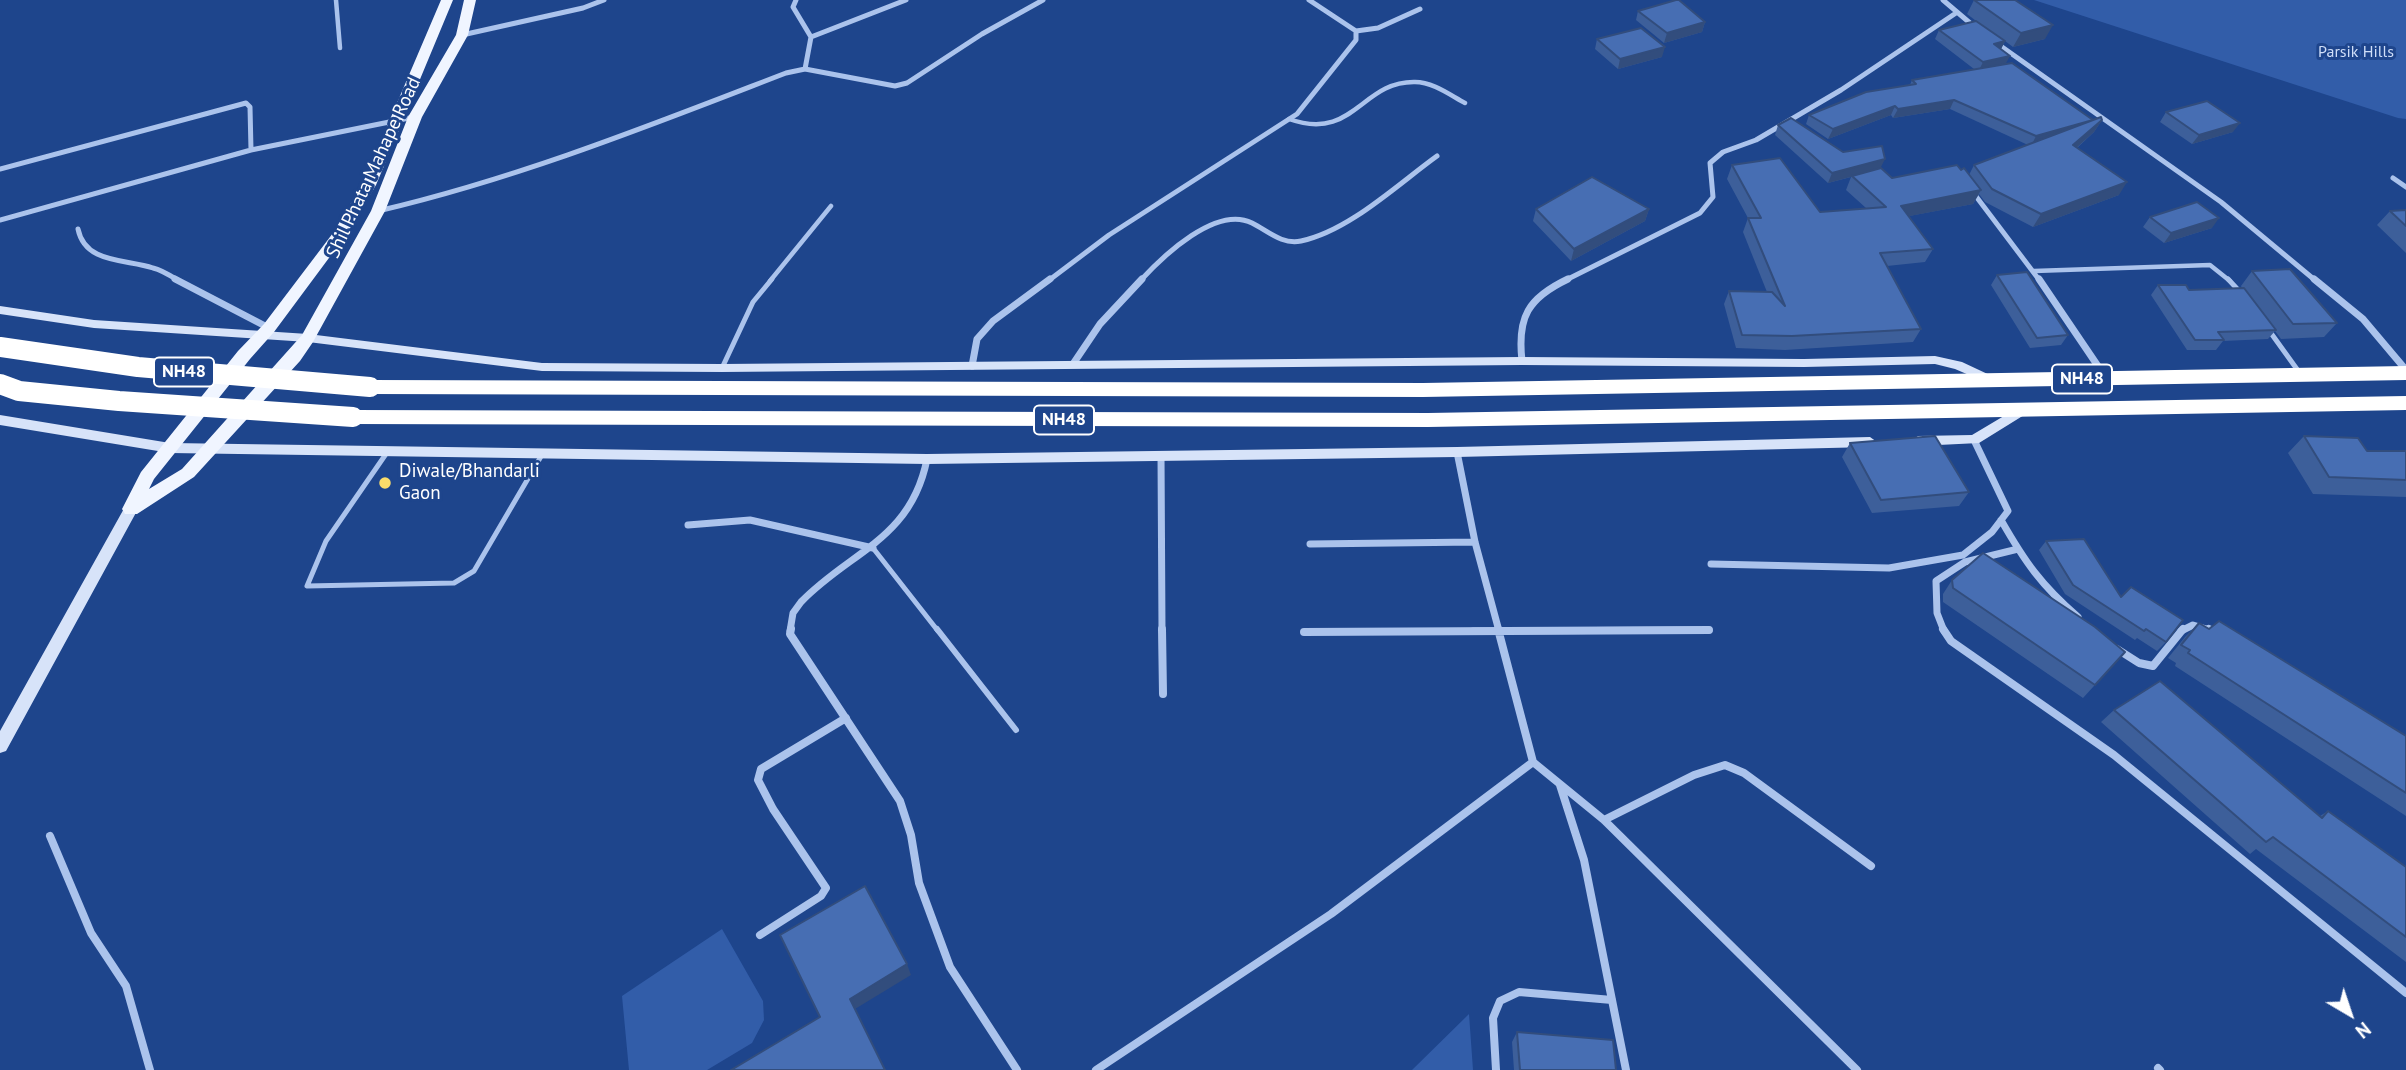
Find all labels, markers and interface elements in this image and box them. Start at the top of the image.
park label: Parsik Hills [2318,42,2394,62]
street label: Shil Phata Mahape Road [322,74,426,262]
road number: NH48 [154,358,214,386]
road number: NH48 [2052,365,2112,394]
road number: NH48 [1034,406,1094,434]
place label: Diwale/Bhandarli Gaon [399,461,540,505]
marker: Diwale/Bhandarli Gaon [377,475,393,491]
north arrow [2315,979,2385,1049]
text: N [2351,1017,2376,1044]

